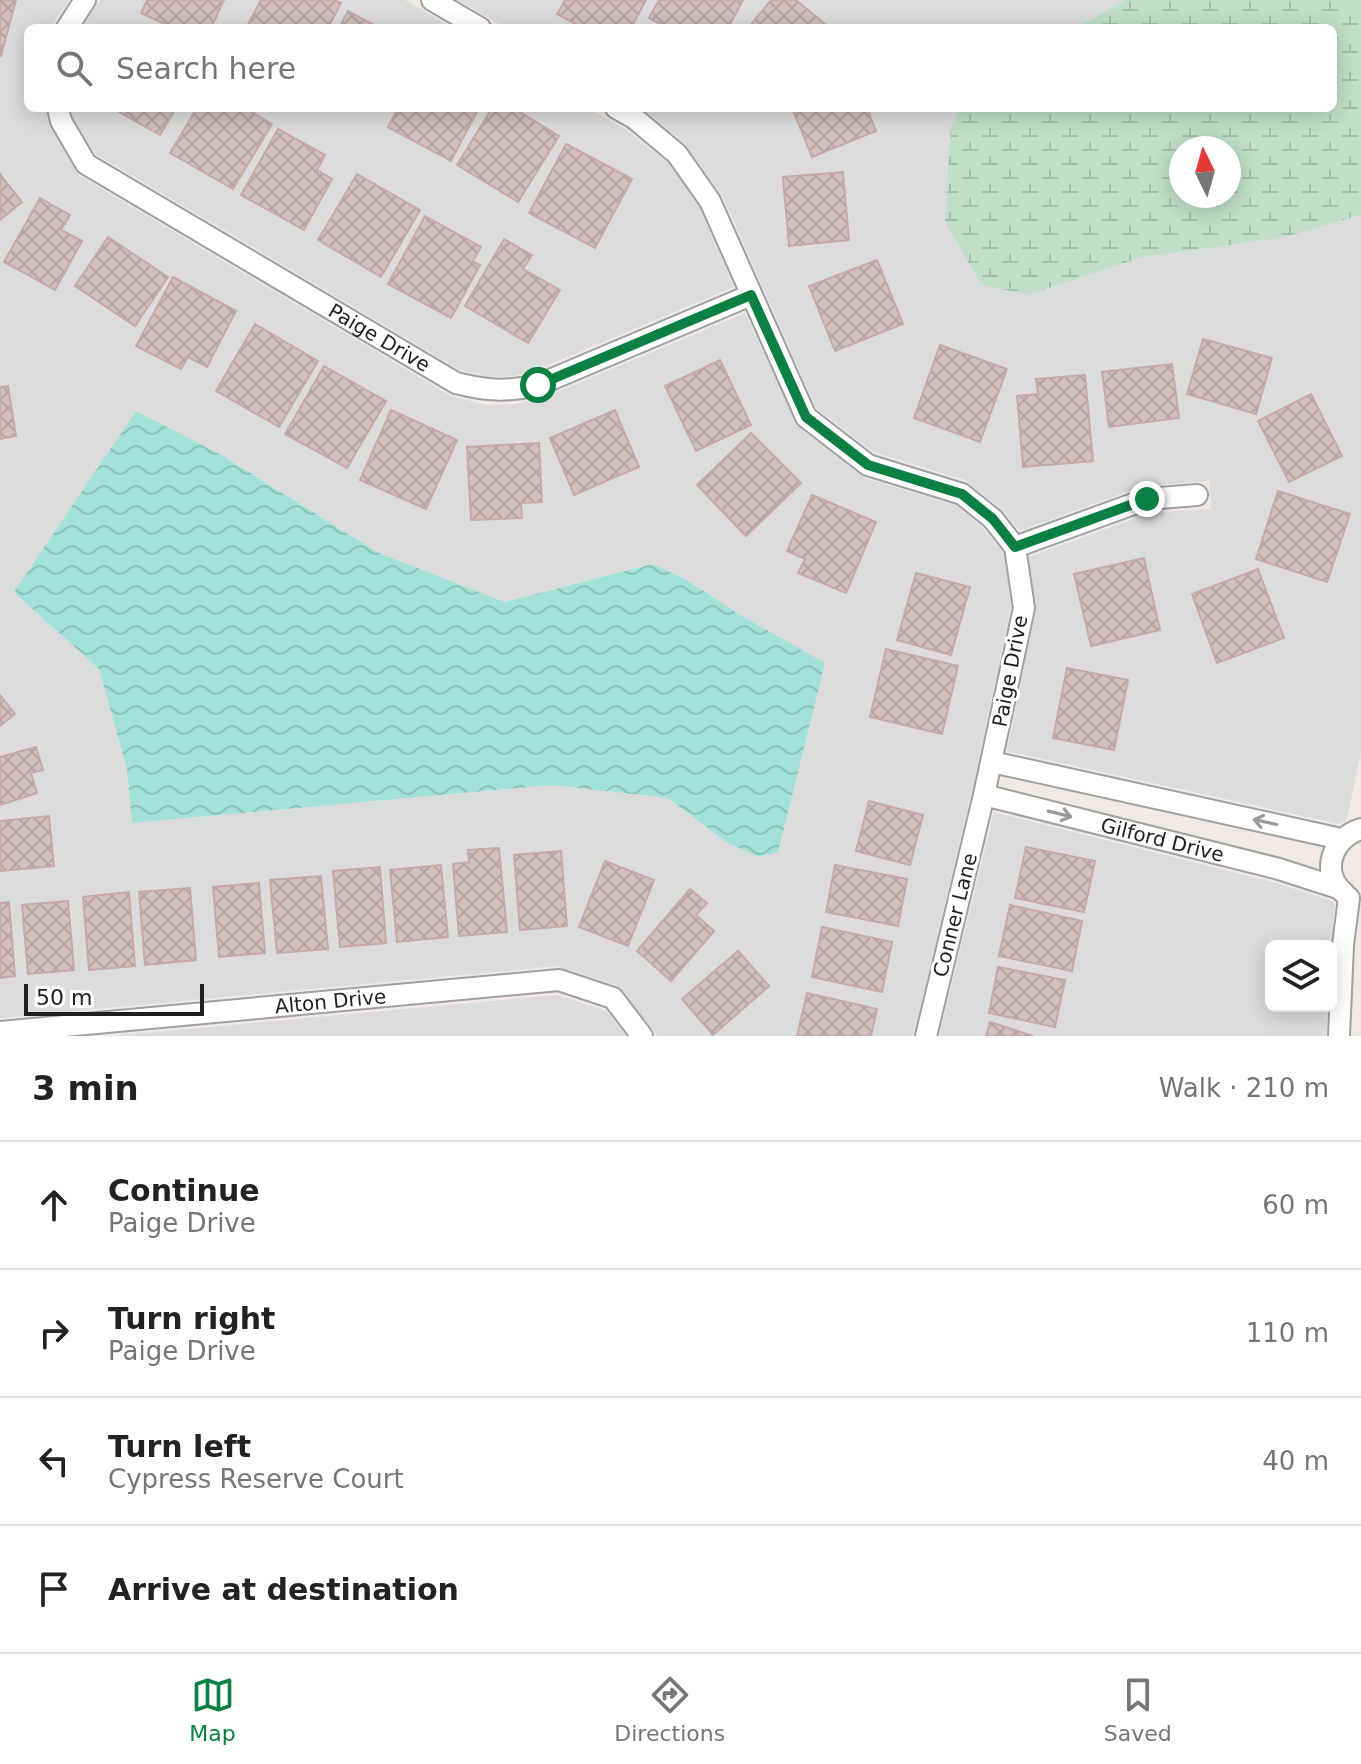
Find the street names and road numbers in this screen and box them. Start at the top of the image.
street label: Paige Drive [324,298,434,377]
street label: Paige Drive [987,613,1033,729]
street label: Gilford Drive [1098,813,1227,867]
street label: Conner Lane [928,851,982,979]
street label: Alton Drive [274,984,387,1018]

